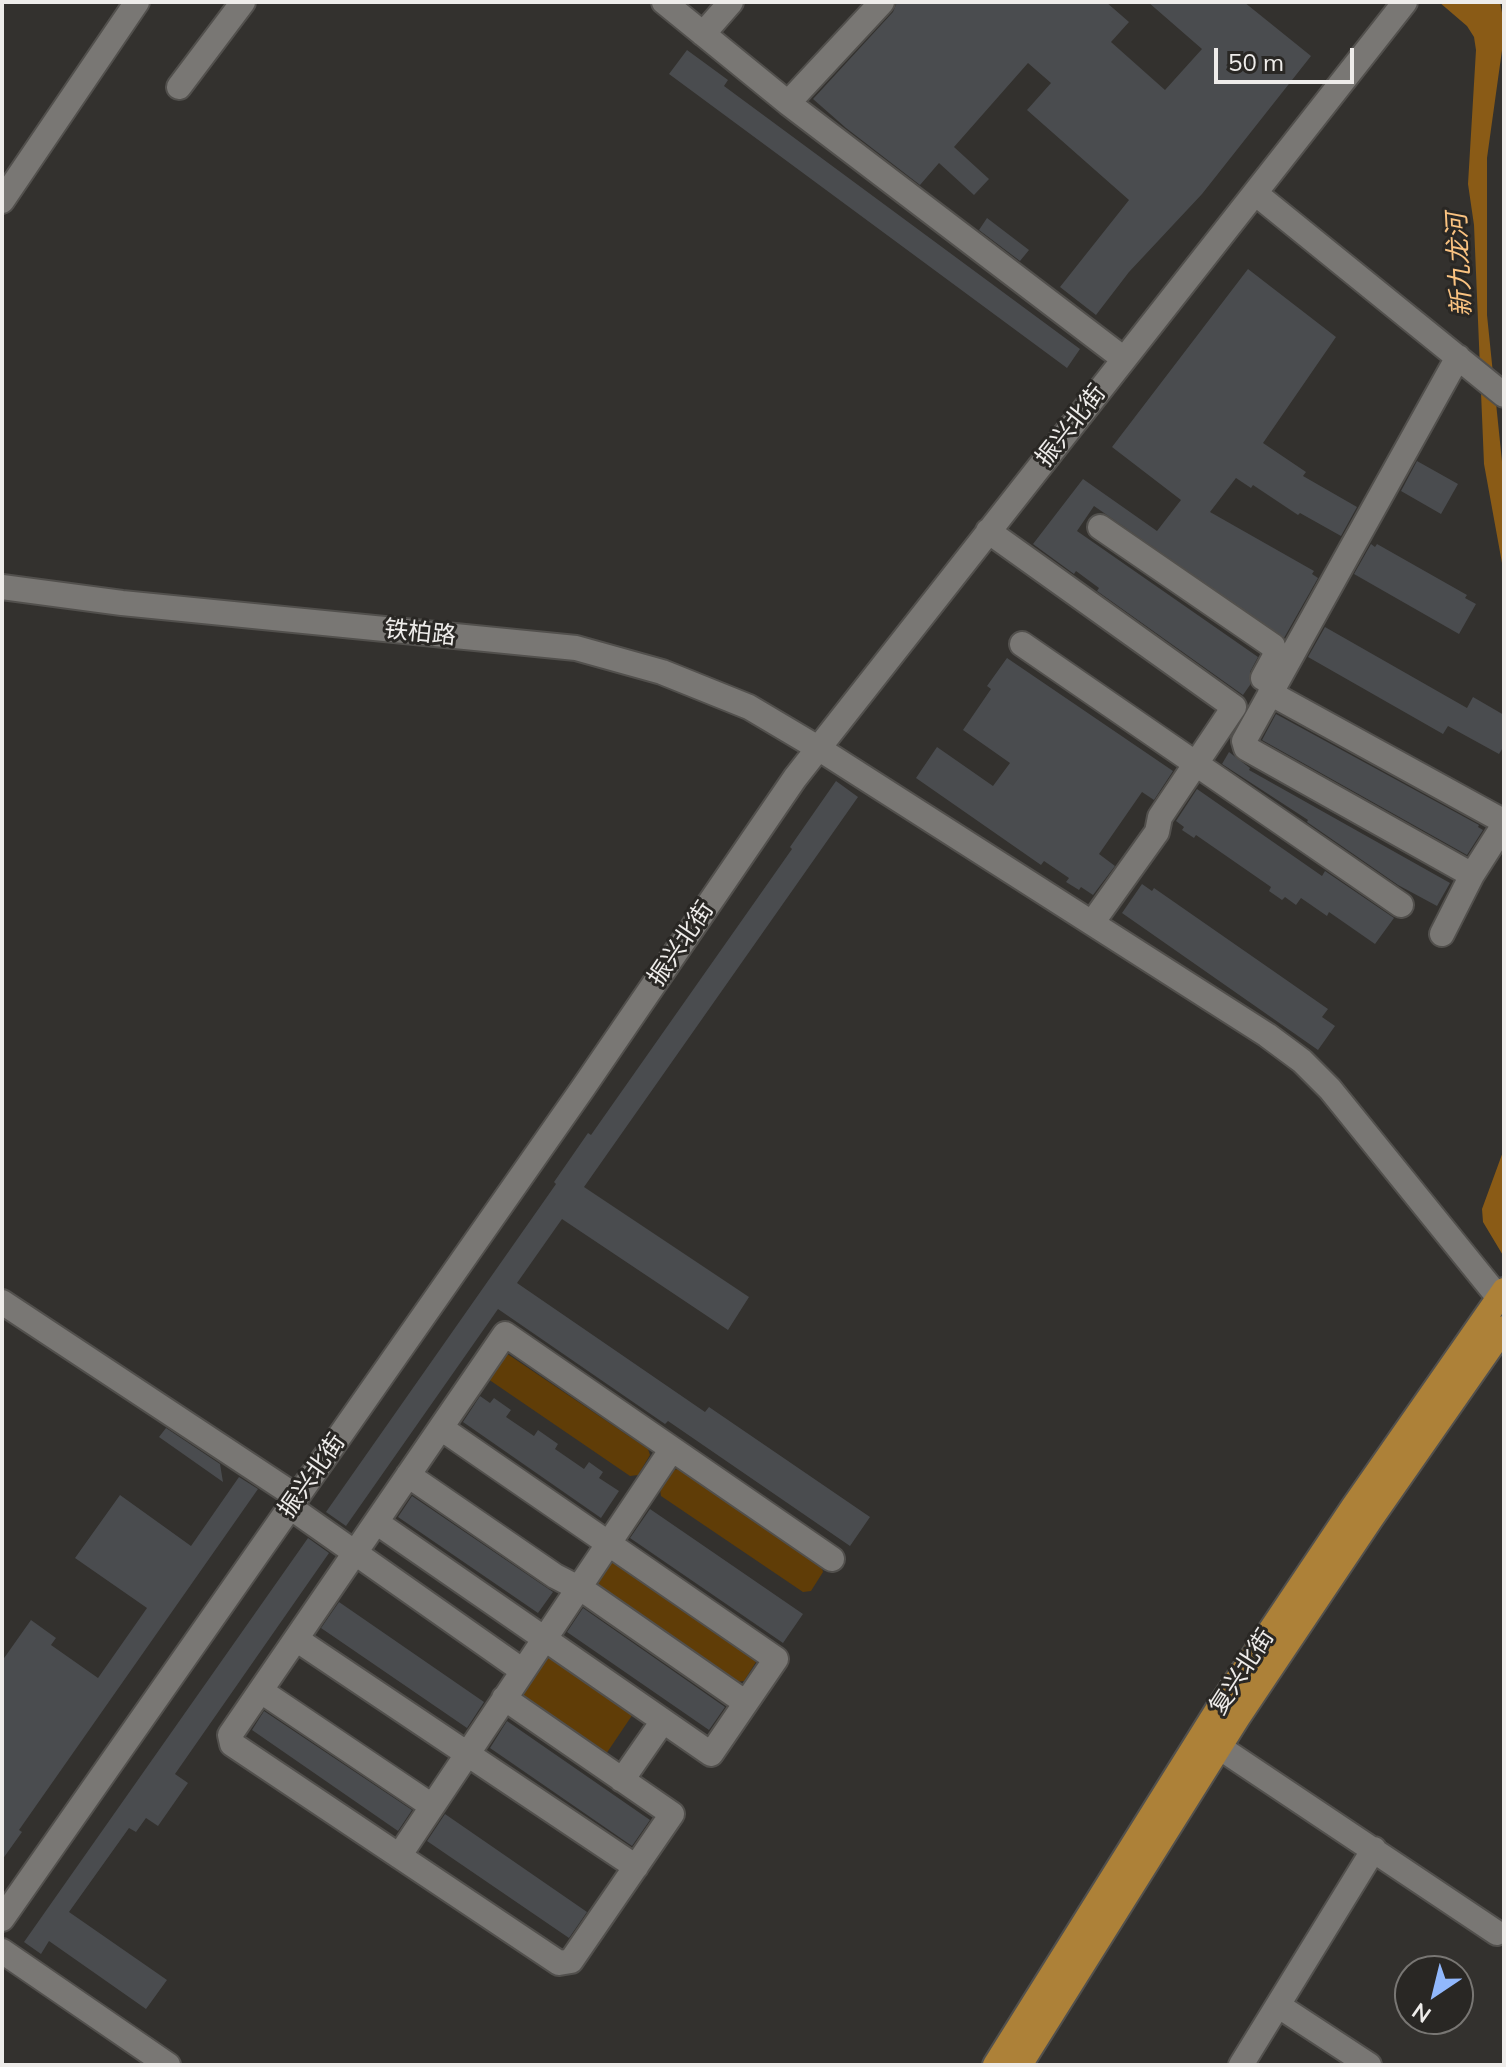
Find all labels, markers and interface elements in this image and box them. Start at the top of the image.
scale bar [1218,32,1358,82]
text: 50 m [1228,47,1284,77]
water label: 新九龙河 [1442,212,1478,318]
street label: 振兴北街 [1030,379,1112,473]
street label: 铁柏路 [383,615,457,651]
street label: 振兴北街 [642,896,720,992]
street label: 振兴北街 [273,1428,351,1524]
street label: 复兴北街 [1204,1624,1280,1720]
north arrow [1394,1955,1474,2035]
text: N [1407,1997,1436,2029]

